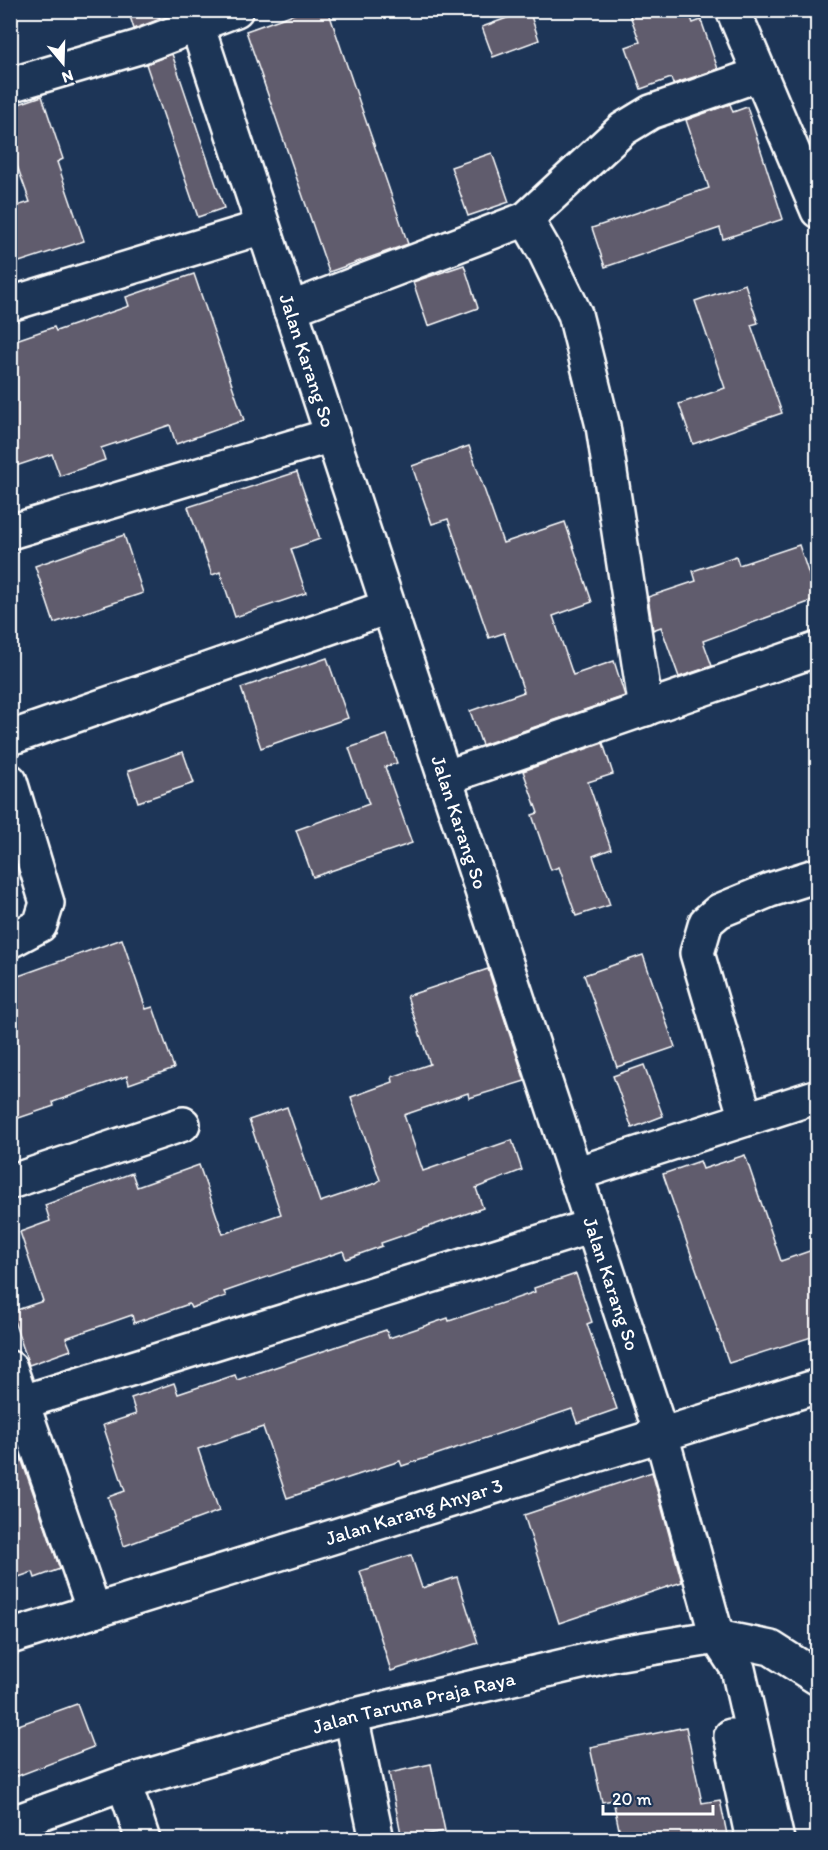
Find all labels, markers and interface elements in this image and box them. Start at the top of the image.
north arrow [33,33,93,93]
text: N [60,66,76,87]
street label: Jalan Karang So [274,291,341,430]
street label: Jalan Karang So [426,752,493,892]
street label: Jalan Karang So [578,1214,645,1354]
street label: Jalan Karang Anyar 3 [322,1473,506,1550]
street label: Jalan Taruna Praja Raya [309,1666,518,1739]
scale bar [603,1778,712,1816]
text: 20 m [612,1788,652,1810]

